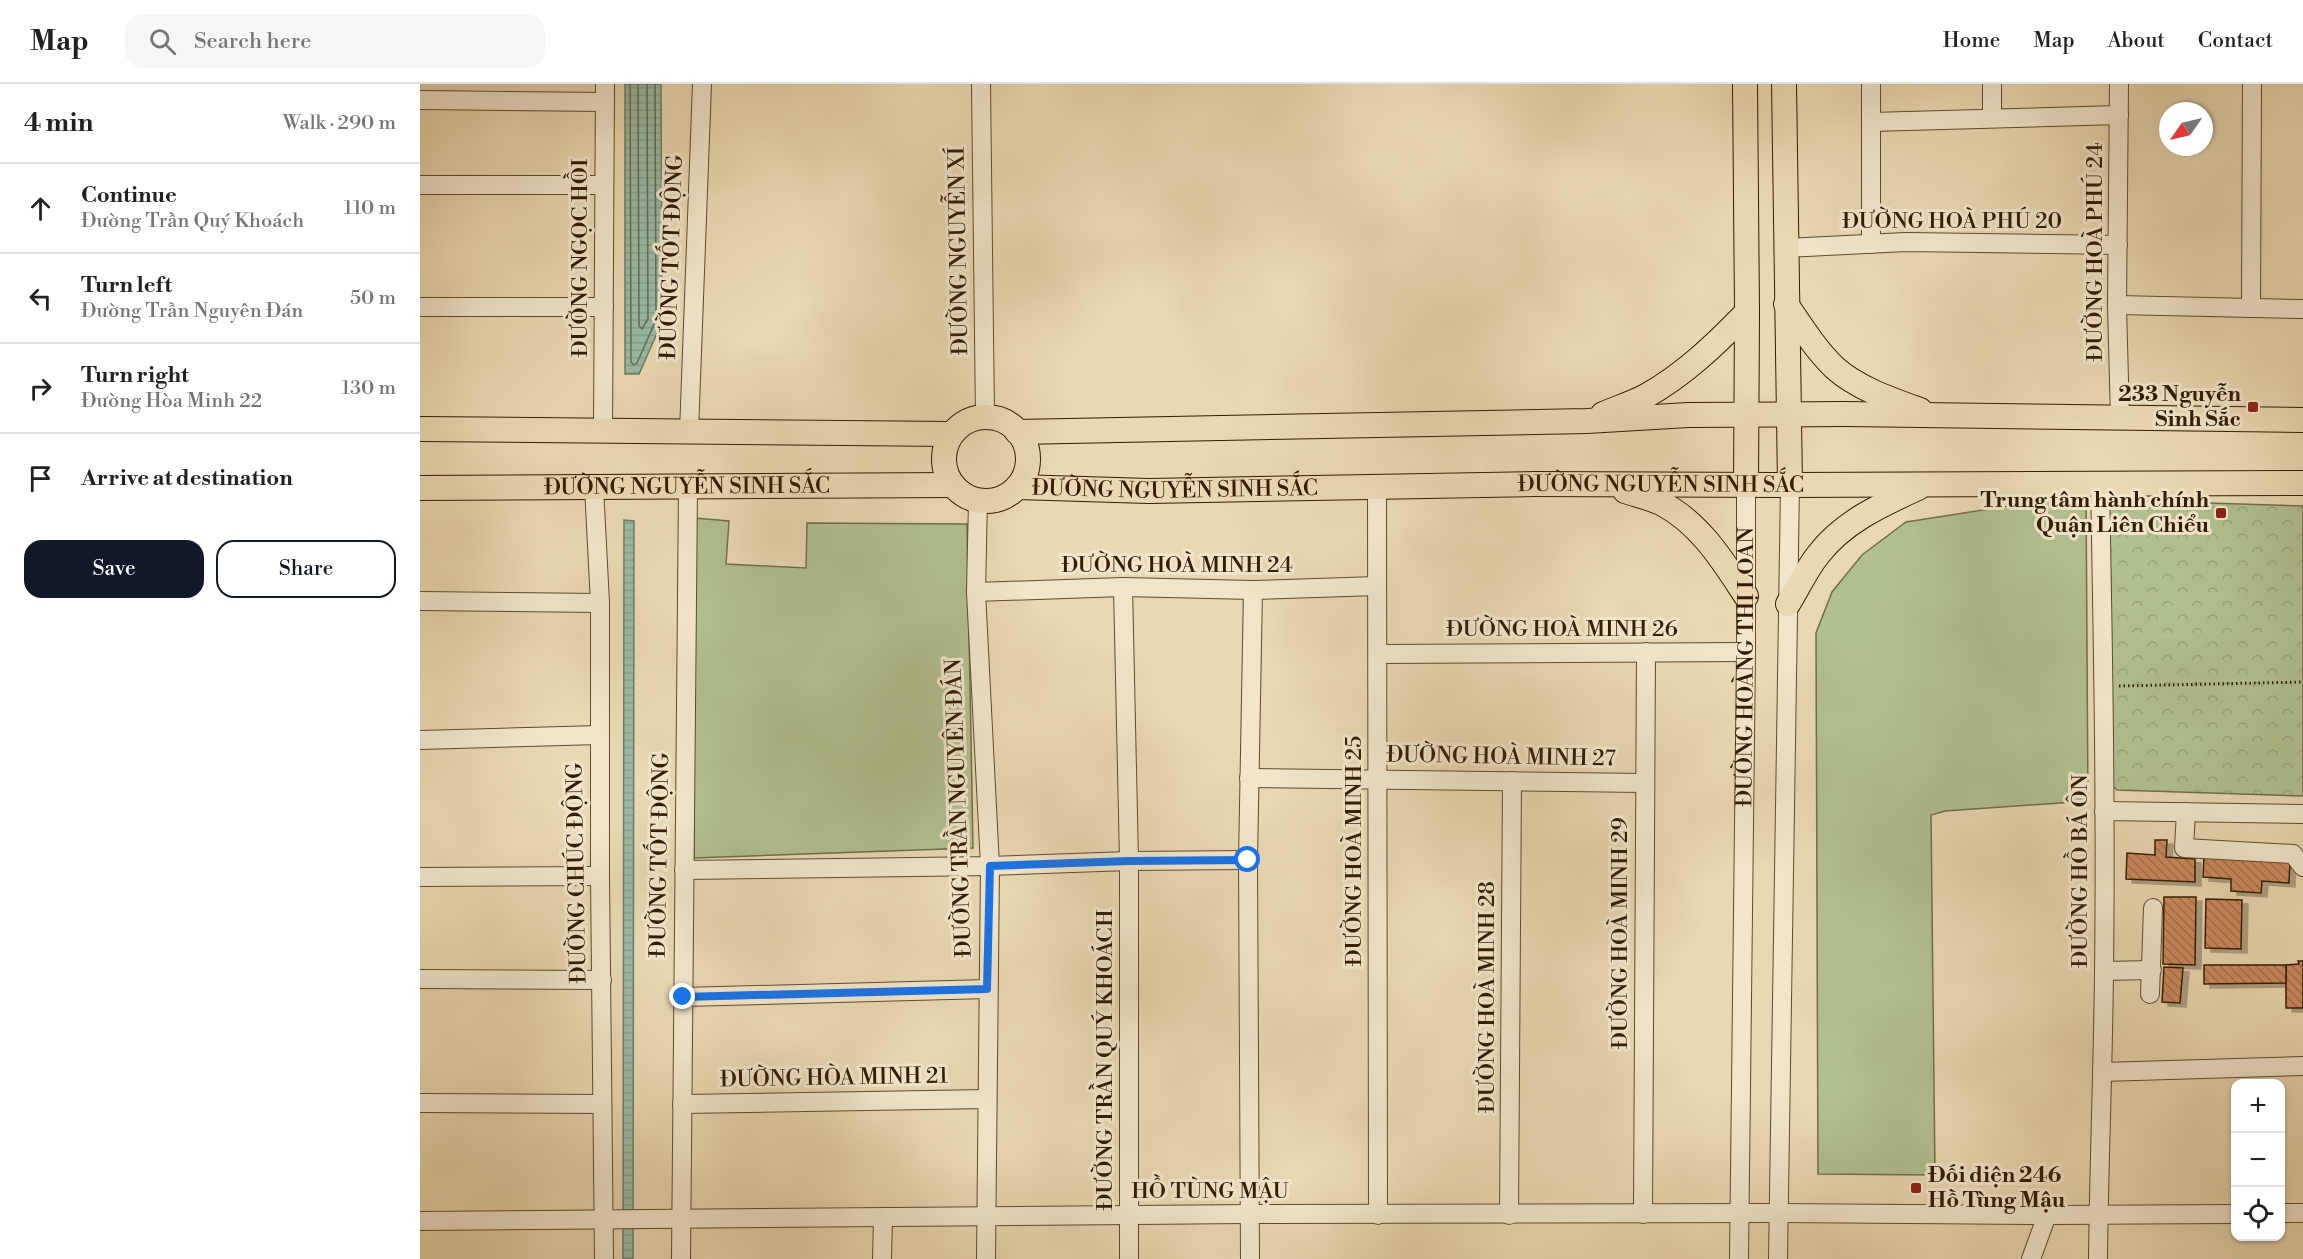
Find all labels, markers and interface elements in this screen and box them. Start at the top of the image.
search box [125,14,545,68]
text: Map [30,24,89,59]
icon: search [146,25,179,58]
text: Search here [194,28,311,55]
text: Home [1943,28,2000,54]
text: Map [2033,28,2075,54]
text: About [2108,28,2165,54]
text: Contact [2198,28,2273,54]
north arrow [2159,102,2213,156]
text: 4 min [24,107,94,139]
text: Walk · 290 m [283,111,396,136]
street label: ĐƯỜNG HOÀ PHÚ 24 [2080,143,2109,361]
street label: ĐƯỜNG NGUYỄN XÍ [940,146,974,356]
street label: ĐƯỜNG TỐT ĐỘNG [651,154,689,360]
street label: ĐƯỜNG NGỌC HỒI [563,158,594,357]
text: Continue [81,182,177,209]
icon: ahead [24,192,57,225]
text: 110 m [344,196,396,221]
street label: ĐƯỜNG HOÀ PHÚ 20 [1842,206,2062,235]
text: Đường Trần Quý Khoách [81,209,304,234]
text: Turn left [81,272,172,299]
icon: left [24,282,57,315]
text: 50 m [350,286,396,311]
text: Đường Trần Nguyên Đán [81,299,303,324]
text: Turn right [81,362,189,389]
icon: right [24,372,57,405]
text: 130 m [341,376,396,401]
place label: 233 Nguyễn Sinh Sắc [2118,381,2241,433]
text: Đường Hòa Minh 22 [81,389,262,414]
marker: 233 Nguyễn Sinh Sắc [2246,400,2260,414]
icon: arrive [24,462,57,495]
text: Arrive at destination [81,465,293,492]
street label: ĐƯỜNG NGUYỄN SINH SẮC [1517,466,1804,499]
street label: ĐƯỜNG NGUYỄN SINH SẮC [544,467,830,501]
street label: ĐƯỜNG NGUYỄN SINH SẮC [1031,470,1318,505]
place label: Trung tâm hành chính Quận Liên Chiểu [1980,487,2210,539]
marker: Trung tâm hành chính Quận Liên Chiểu [2214,506,2228,520]
street label: ĐƯỜNG HOÀNG THỊ LOAN [1729,526,1760,807]
button: Save [24,540,204,598]
button: Share [216,540,396,598]
street label: ĐƯỜNG HOÀ MINH 24 [1061,550,1293,579]
street label: ĐƯỜNG HOÀ MINH 26 [1446,614,1678,643]
street label: ĐƯỜNG TRẦN NGUYÊN ĐÁN [936,657,978,958]
street label: ĐƯỜNG HOÀ MINH 25 [1339,736,1368,966]
street label: ĐƯỜNG HOÀ MINH 27 [1386,739,1616,773]
street label: ĐƯỜNG TỐT ĐỘNG [641,752,675,958]
street label: ĐƯỜNG CHÚC ĐỘNG [560,762,592,984]
street label: ĐƯỜNG HỒ BÁ ÔN [2063,774,2094,968]
street label: ĐƯỜNG HOÀ MINH 29 [1605,817,1634,1049]
route start [1234,846,1260,872]
street label: ĐƯỜNG HOÀ MINH 28 [1472,881,1501,1113]
street label: ĐƯỜNG TRẦN QUÝ KHOÁCH [1088,909,1119,1211]
route end [669,983,695,1009]
street label: ĐƯỜNG HÒA MINH 21 [720,1061,949,1093]
map controls [2231,1079,2285,1241]
button: + [2231,1079,2285,1133]
button: − [2231,1133,2285,1187]
place label: Đối diện 246 Hồ Tùng Mậu [1927,1162,2066,1214]
street label: HỒ TÙNG MẬU [1131,1174,1290,1205]
marker: Đối diện 246 Hồ Tùng Mậu [1909,1181,1923,1195]
button: locate [2231,1187,2285,1241]

